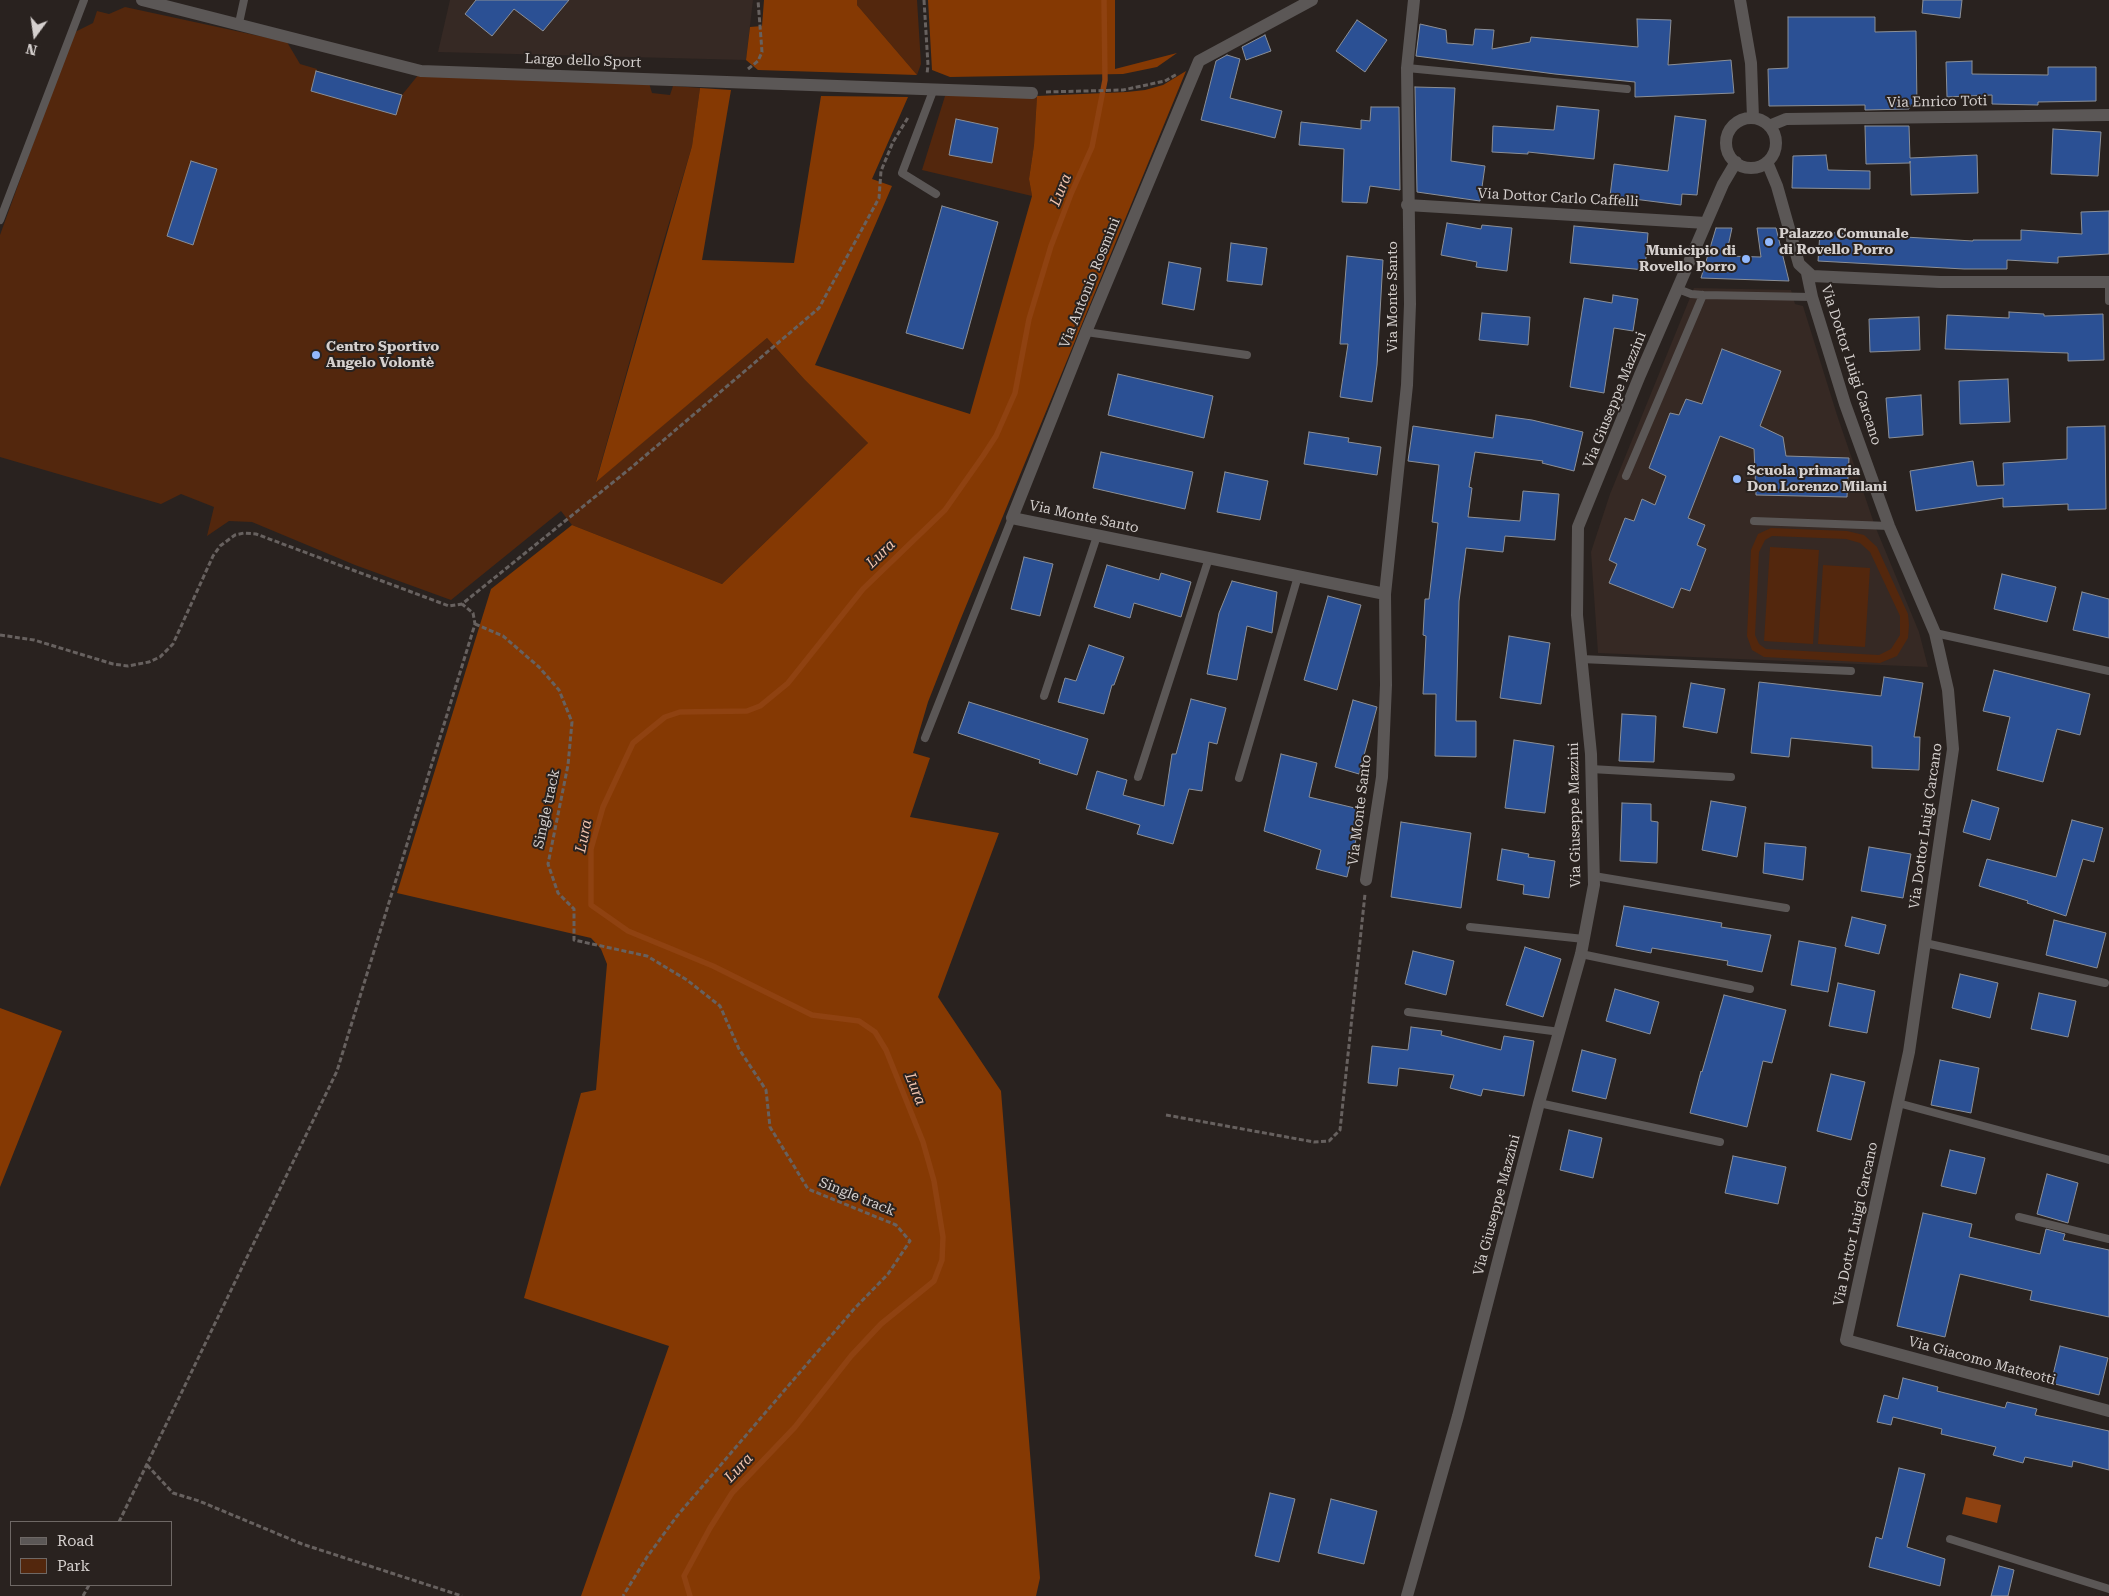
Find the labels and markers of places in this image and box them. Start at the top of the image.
place label: Palazzo Comunale di Rovello Porro [1779,226,1909,258]
marker: Palazzo Comunale di Rovello Porro [1763,236,1775,248]
place label: Municipio di Rovello Porro [1639,243,1736,276]
marker: Municipio di Rovello Porro [1740,253,1752,265]
place label: Centro Sportivo Angelo Volontè [326,339,439,372]
marker: Centro Sportivo Angelo Volontè [310,349,322,361]
place label: Scuola primaria Don Lorenzo Milani [1747,463,1887,496]
marker: Scuola primaria Don Lorenzo Milani [1731,473,1743,485]

